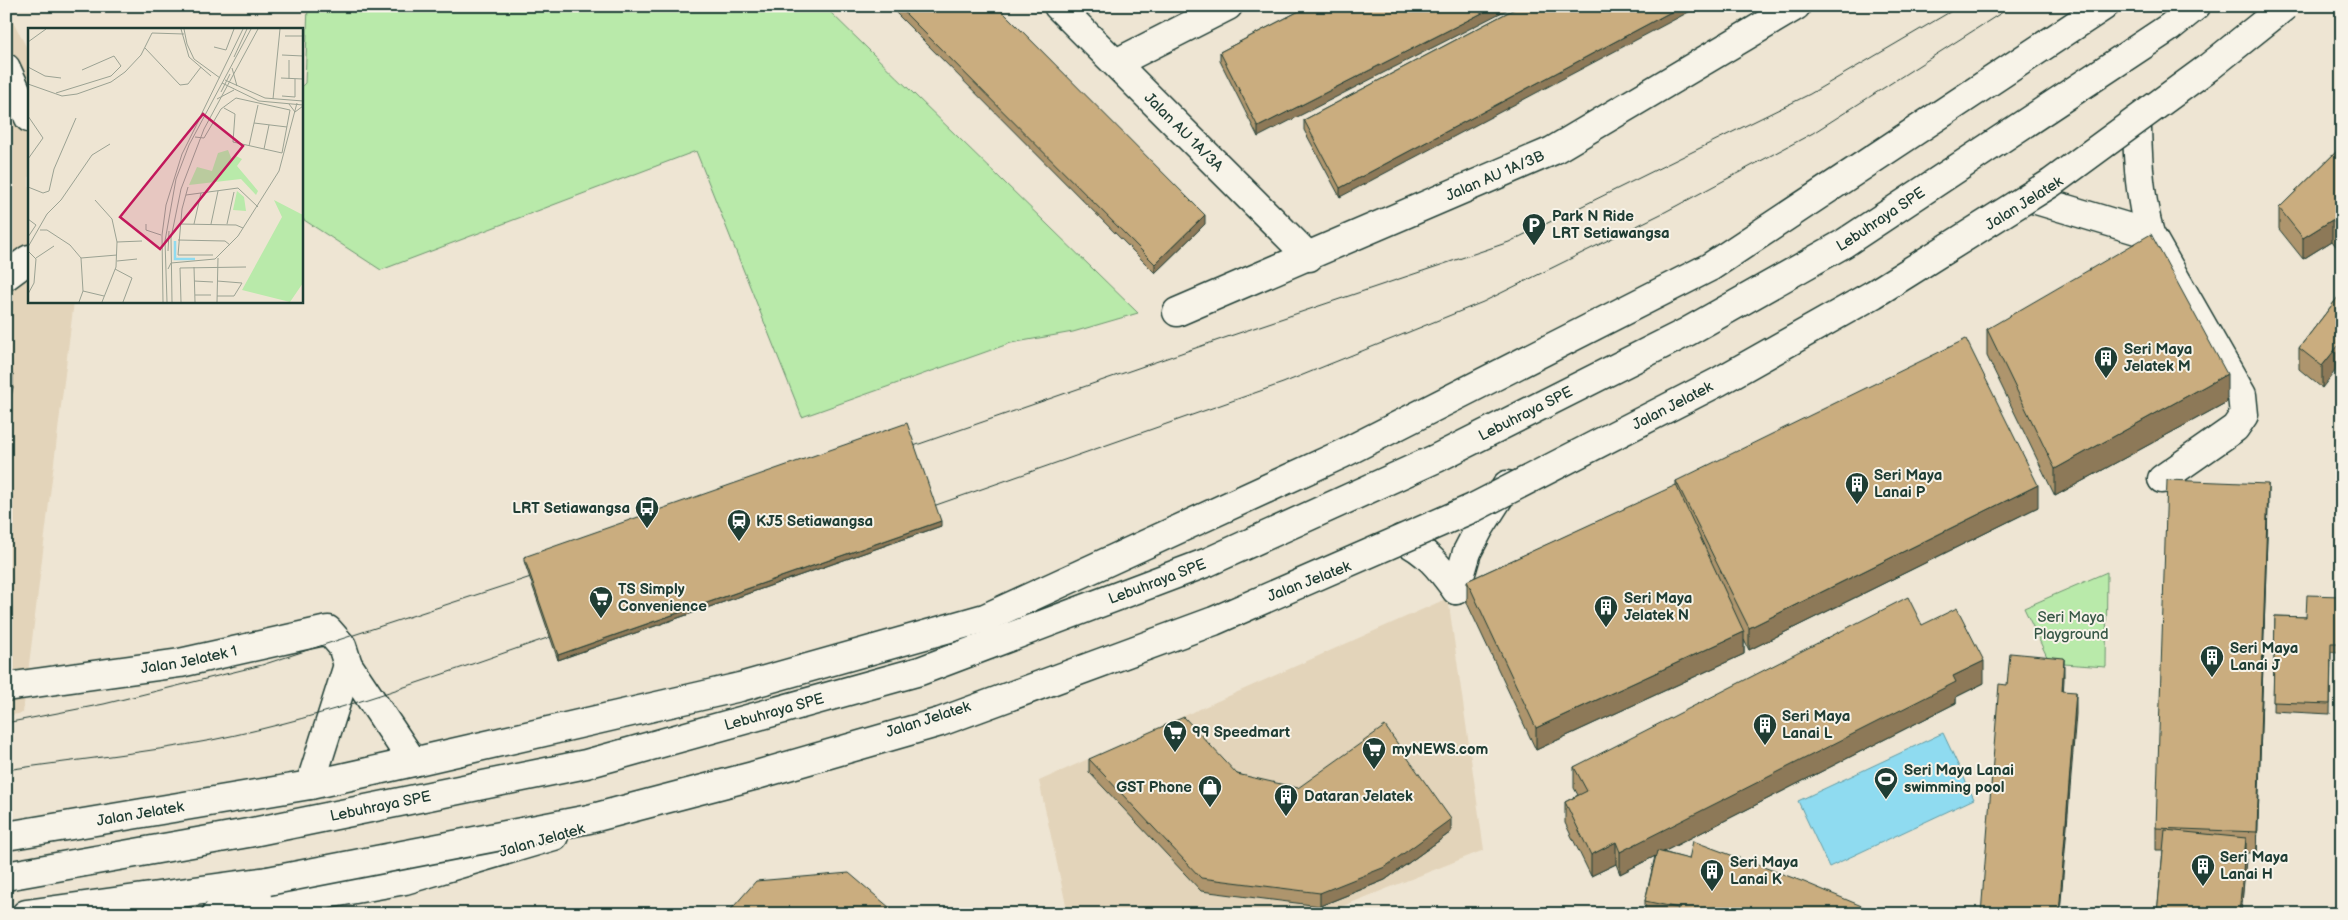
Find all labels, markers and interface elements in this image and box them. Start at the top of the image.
inset map [28,28,302,302]
street label: Jalan AU 1A/3A [1140,89,1228,176]
street label: Jalan AU 1A/3B [1443,146,1547,205]
street label: Jalan Jelatek [1982,172,2067,235]
street label: Lebuhraya SPE [1833,183,1929,256]
place label: Park N Ride LRT Setiawangsa [1552,207,1670,243]
parking icon: Park N Ride LRT Setiawangsa [1521,212,1547,246]
place label: Seri Maya Jelatek M [2124,340,2192,376]
building icon: Seri Maya Jelatek M [2093,345,2119,379]
street label: Jalan Jelatek [1629,377,1717,434]
street label: Lebuhraya SPE [1476,382,1576,445]
place label: Seri Maya Lanai P [1874,466,1942,502]
building icon: Seri Maya Lanai P [1844,471,1870,505]
bus stop icon: LRT Setiawangsa [634,495,660,529]
place label: LRT Setiawangsa [512,499,630,518]
station icon: KJ5 Setiawangsa [726,508,752,542]
place label: KJ5 Setiawangsa [756,512,873,531]
street label: Lebuhraya SPE [1106,555,1209,609]
street label: Jalan Jelatek [1265,557,1354,606]
place label: TS Simply Convenience [618,580,707,616]
supermarket icon: TS Simply Convenience [588,585,614,619]
place label: Seri Maya Jelatek N [1624,589,1692,625]
building icon: Seri Maya Jelatek N [1593,594,1619,628]
park label: Seri Maya Playground [2033,608,2109,644]
place label: Seri Maya Lanai J [2230,639,2298,675]
street label: Jalan Jelatek 1 [139,642,239,678]
building icon: Seri Maya Lanai J [2199,644,2225,678]
street label: Lebuhraya SPE [722,689,826,735]
street label: Jalan Jelatek [883,697,974,742]
place label: Seri Maya Lanai L [1782,707,1850,743]
building icon: Seri Maya Lanai L [1752,712,1778,746]
supermarket icon: 99 Speedmart [1162,719,1188,753]
place label: 99 Speedmart [1192,723,1290,742]
supermarket icon: myNEWS.com [1361,736,1387,770]
place label: myNEWS.com [1392,740,1489,759]
place label: Seri Maya Lanai swimming pool [1904,761,2014,797]
sports icon: Seri Maya Lanai swimming pool [1873,766,1899,800]
shop icon: GST Phone [1197,774,1223,808]
place label: GST Phone [1116,778,1192,797]
building icon: Dataran Jelatek [1273,783,1299,817]
street label: Lebuhraya SPE [328,787,433,826]
place label: Dataran Jelatek [1304,787,1413,806]
street label: Jalan Jelatek [95,797,186,831]
street label: Jalan Jelatek [497,819,588,862]
place label: Seri Maya Lanai H [2220,848,2288,884]
place label: Seri Maya Lanai K [1730,853,1798,889]
building icon: Seri Maya Lanai H [2190,853,2216,887]
building icon: Seri Maya Lanai K [1699,858,1725,892]

